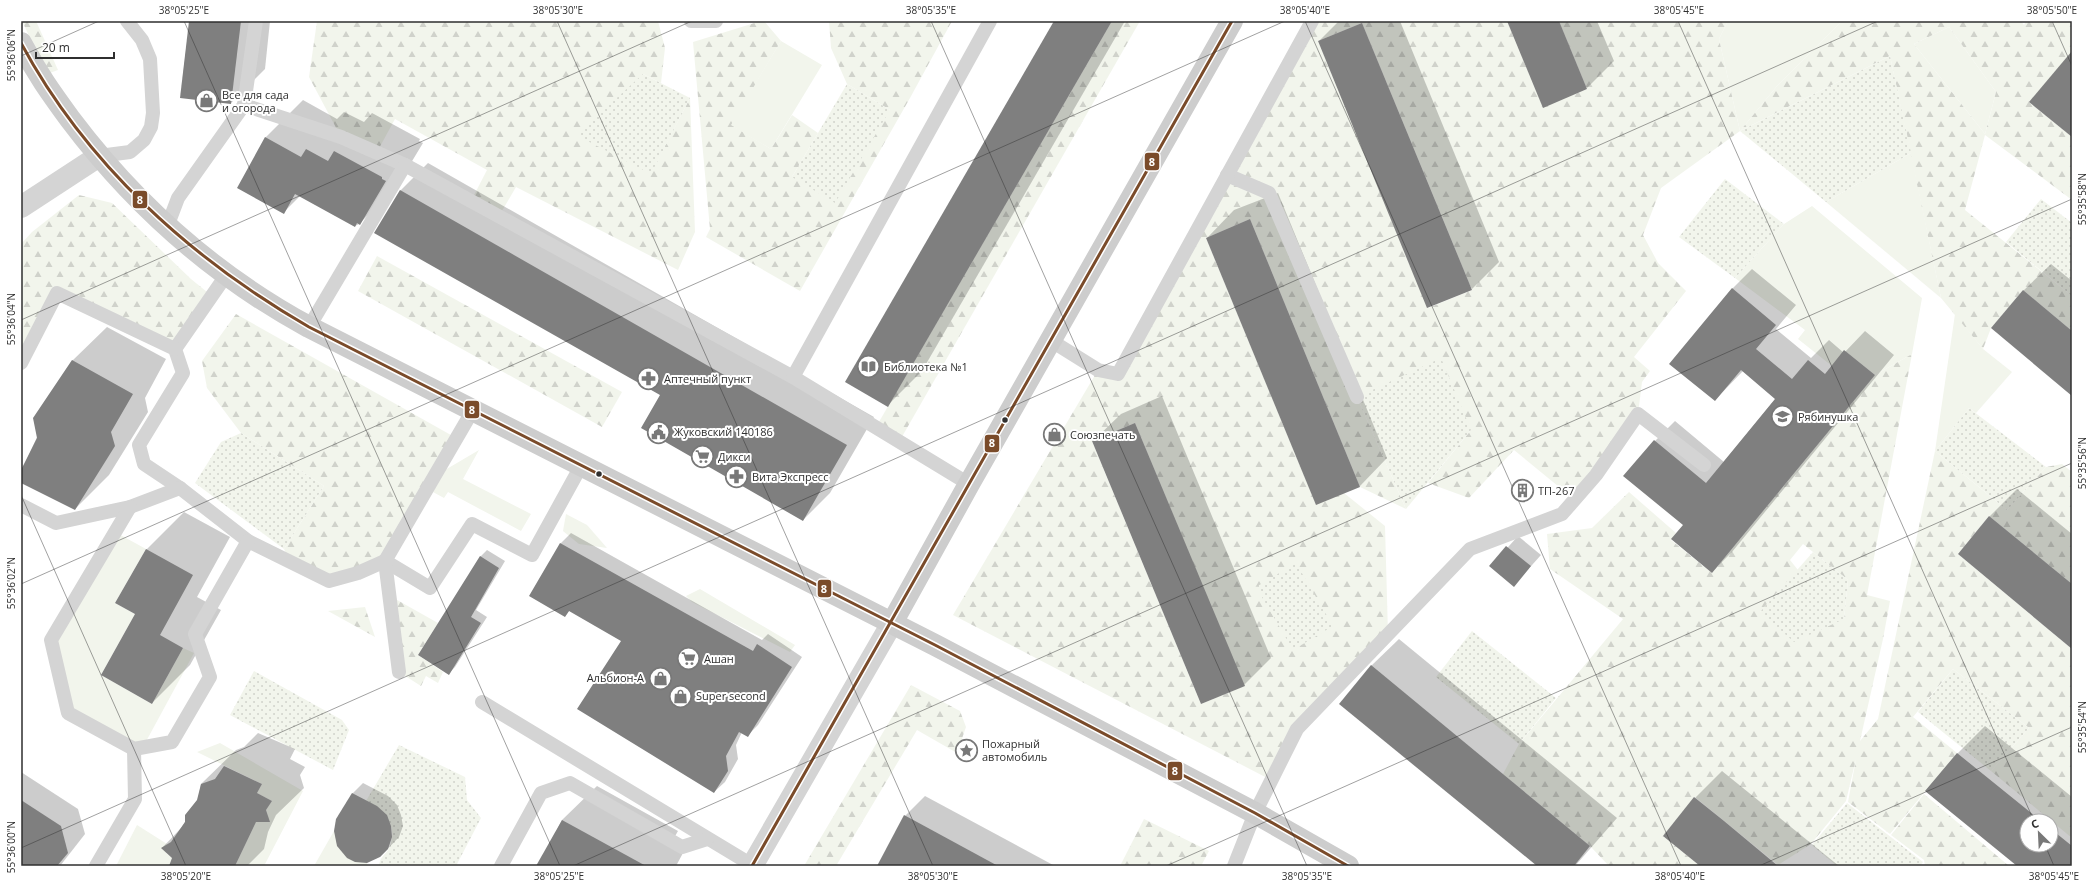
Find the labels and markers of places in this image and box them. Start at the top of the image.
place label: Все для сада и огорода [222,87,289,115]
shop icon: Все для сада и огорода [194,88,220,114]
library icon: Библиотека №1 [855,354,881,380]
place label: Библиотека №1 [884,359,968,374]
pharmacy icon: Аптечный пункт [636,366,662,392]
place label: Аптечный пункт [664,371,751,386]
school or university icon: Рябинушка [1770,404,1796,430]
place label: Рябинушка [1798,409,1858,424]
unlabelled marker [1000,415,1010,425]
public building icon: Жуковский 140186 [645,419,671,445]
shop icon: Союзпечать [1041,422,1067,448]
place label: Жуковский 140186 [674,424,773,439]
place label: Союзпечать [1070,427,1135,442]
supermarket icon: Дикси [689,444,715,470]
place label: Дикси [718,449,750,464]
pharmacy icon: Вита Экспресс [724,464,750,490]
unlabelled marker [594,469,604,479]
place label: Вита Экспресс [752,469,828,484]
building icon: ТП-267 [1510,478,1536,504]
place label: ТП-267 [1538,483,1574,498]
supermarket icon: Ашан [676,646,702,672]
place label: Ашан [704,651,734,666]
shop icon: Альбион-А [647,665,673,691]
place label: Альбион-А [587,670,644,685]
shop icon: Super second [668,683,694,709]
place label: Super second [696,688,766,703]
place label: Пожарный автомобиль [982,736,1047,764]
place icon: Пожарный автомобиль [953,737,979,763]

